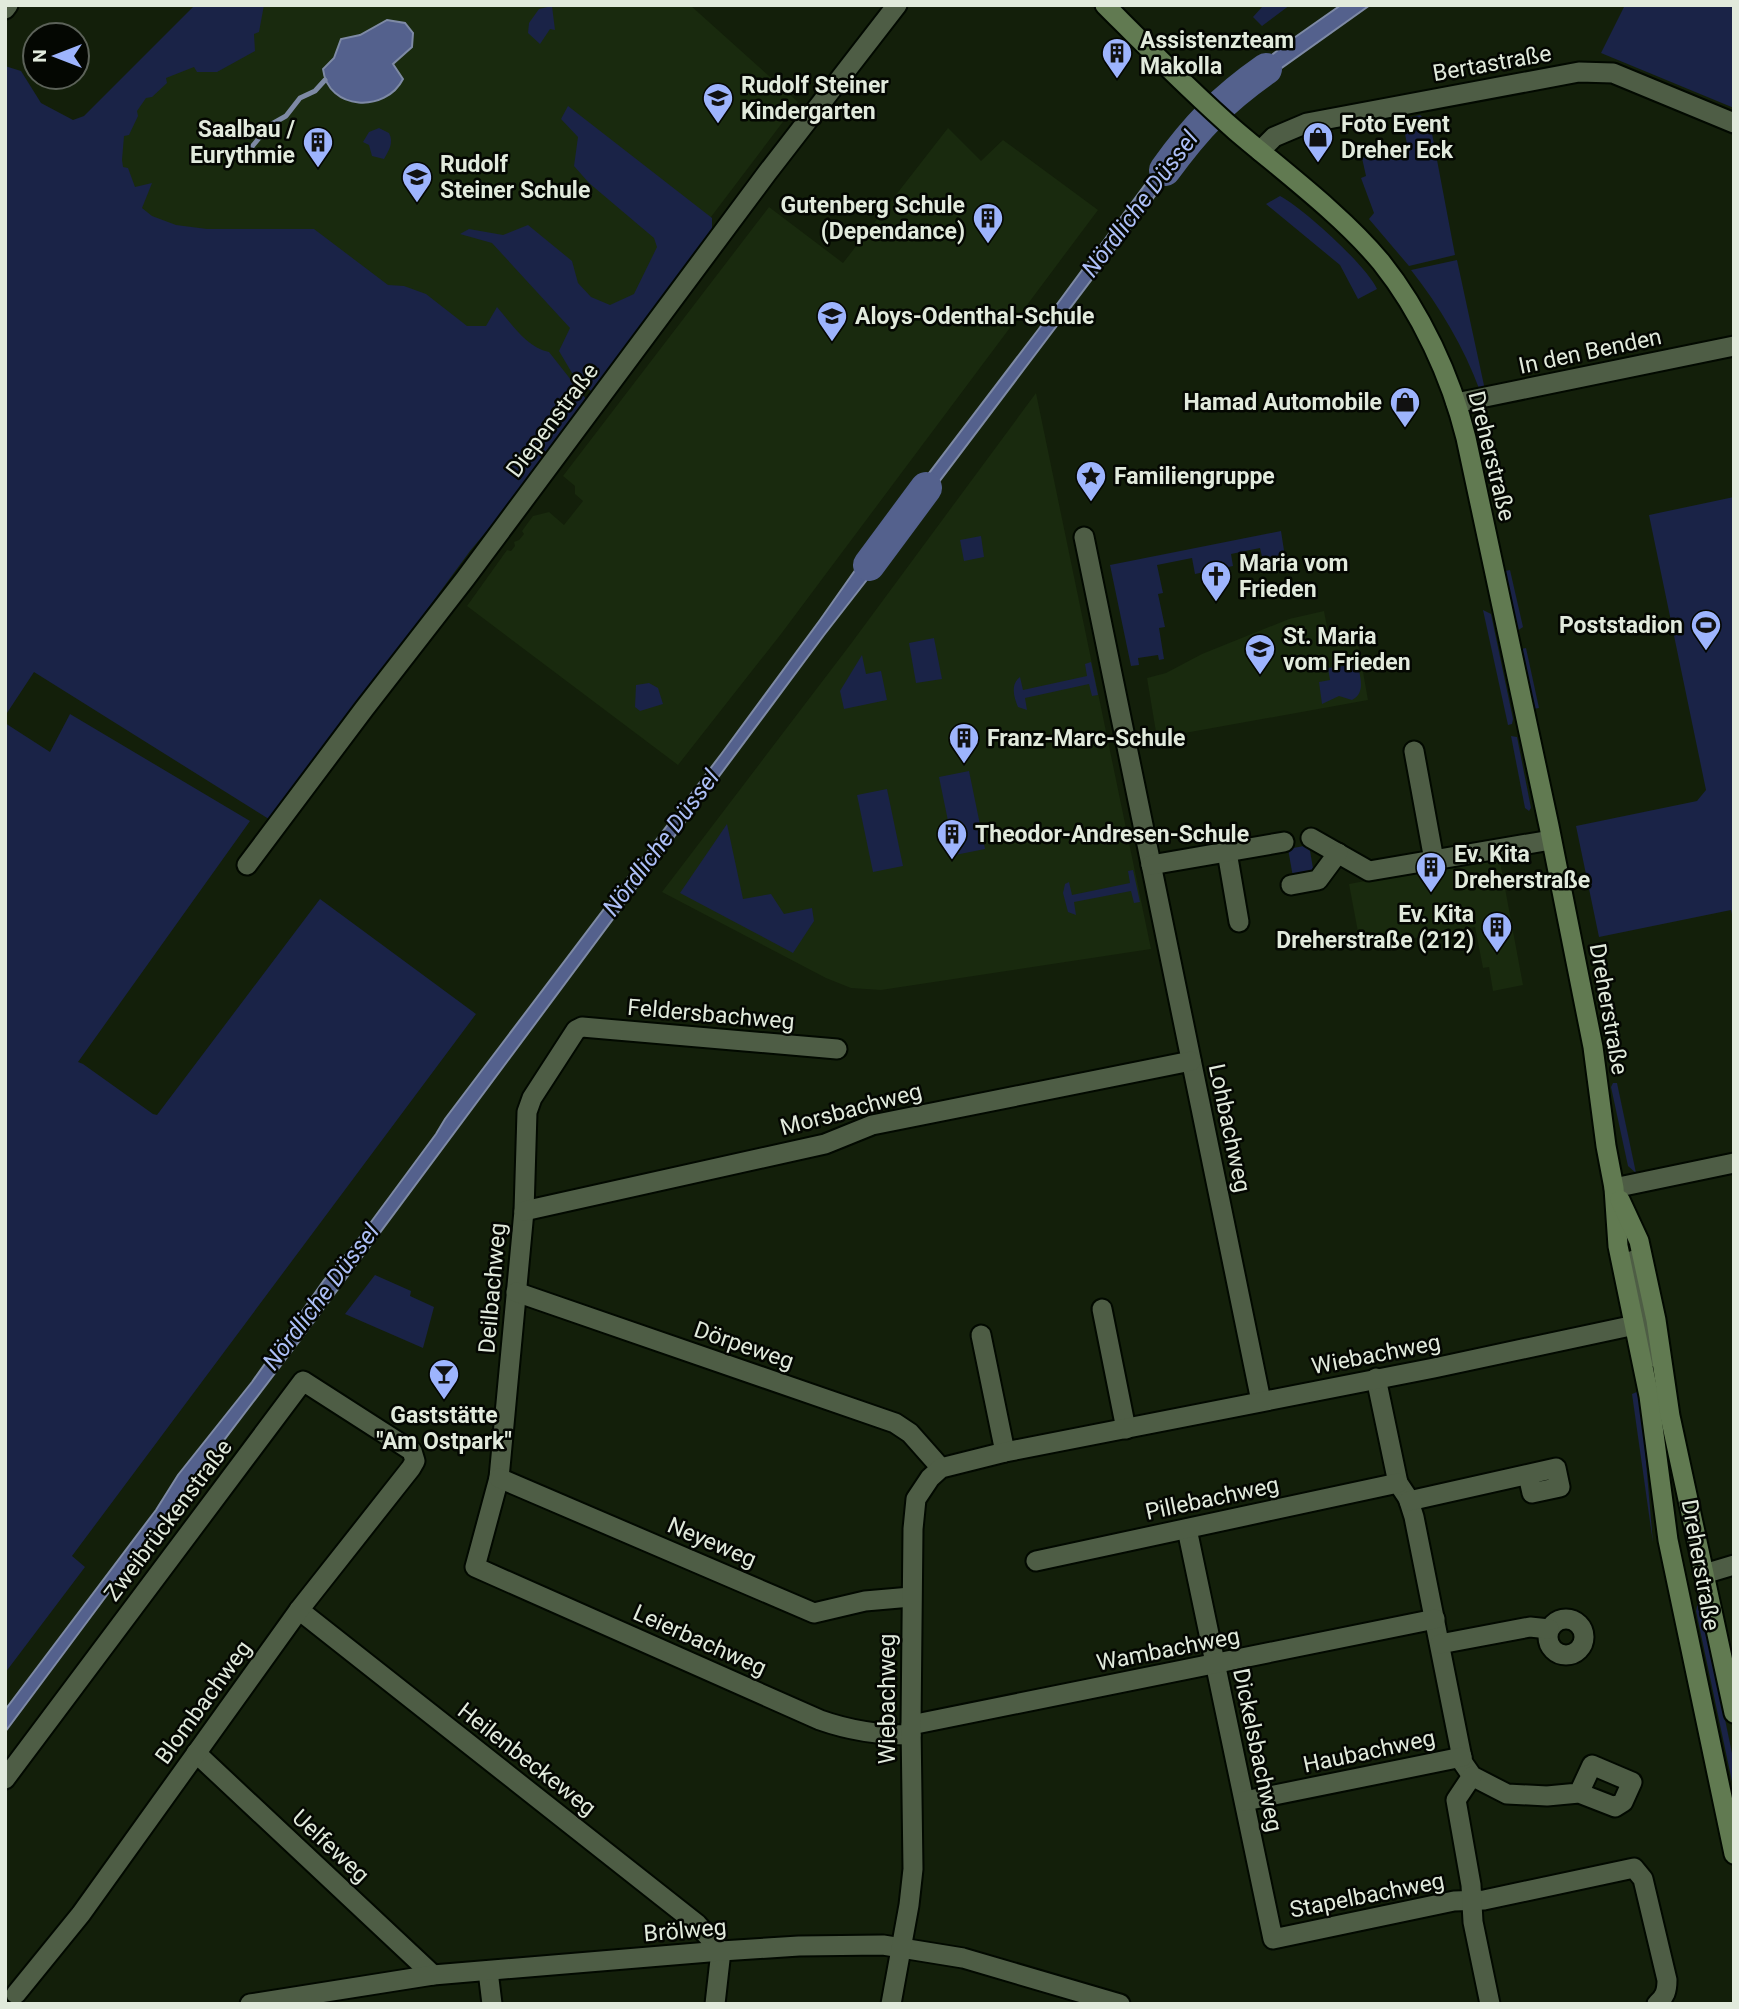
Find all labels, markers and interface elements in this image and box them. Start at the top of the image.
north arrow [21,21,91,91]
place label: Assistenzteam Makolla [1140,27,1294,80]
building icon: Assistenzteam Makolla [1100,36,1134,80]
street label: Bertastraße [1431,40,1554,87]
text: N [28,49,51,63]
place label: Rudolf Steiner Kindergarten [741,72,889,125]
school or university icon: Rudolf Steiner Kindergarten [701,81,735,125]
place label: Foto Event Dreher Eck [1341,111,1454,164]
place label: Saalbau / Eurythmie [190,116,295,169]
shop icon: Foto Event Dreher Eck [1301,120,1335,164]
building icon: Saalbau / Eurythmie [301,125,335,169]
water label: Nördliche Düssel [1076,125,1204,282]
place label: Rudolf Steiner Schule [440,151,590,204]
school or university icon: Rudolf Steiner Schule [400,160,434,204]
place label: Gutenberg Schule (Dependance) [781,192,965,245]
building icon: Gutenberg Schule (Dependance) [971,201,1005,245]
school or university icon: Aloys-Odenthal-Schule [815,299,849,343]
place label: Aloys-Odenthal-Schule [855,303,1094,330]
street label: In den Benden [1516,323,1664,380]
street label: Diepenstraße [501,358,604,483]
shop icon: Hamad Automobile [1388,385,1422,429]
street label: Dreherstraße [1462,388,1521,524]
place label: Hamad Automobile [1183,389,1382,416]
place icon: Familiengruppe [1074,459,1108,503]
place label: Familiengruppe [1114,463,1275,490]
place label: Maria vom Frieden [1239,550,1348,603]
church icon: Maria vom Frieden [1199,559,1233,603]
sports icon: Poststadion [1689,608,1723,652]
place label: Poststadion [1559,612,1683,639]
place label: St. Maria vom Frieden [1283,623,1411,676]
school or university icon: St. Maria vom Frieden [1243,632,1277,676]
building icon: Franz-Marc-Schule [947,721,981,765]
place label: Franz-Marc-Schule [987,725,1185,752]
water label: Nördliche Düssel [597,764,725,921]
building icon: Theodor-Andresen-Schule [935,817,969,861]
place label: Theodor-Andresen-Schule [975,821,1249,848]
place label: Ev. Kita Dreherstraße [1454,841,1590,894]
building icon: Ev. Kita Dreherstraße [1414,850,1448,894]
place label: Ev. Kita Dreherstraße (212) [1276,901,1474,954]
building icon: Ev. Kita Dreherstraße (212) [1480,910,1514,954]
street label: Dreherstraße [1584,941,1633,1077]
street label: Feldersbachweg [626,994,796,1035]
street label: Lohbachweg [1203,1061,1256,1195]
street label: Morsbachweg [777,1078,925,1141]
water label: Nördliche Düssel [257,1218,385,1375]
street label: Deilbachweg [473,1222,512,1354]
street label: Dörpeweg [691,1316,797,1375]
street label: Wiebachweg [1309,1329,1443,1380]
bar icon: Gaststätte "Am Ostpark" [427,1357,461,1401]
place label: Gaststätte "Am Ostpark" [376,1402,512,1455]
street label: Zweibrückenstraße [99,1434,238,1606]
street label: Pillebachweg [1143,1471,1281,1526]
street label: Dreherstraße [1676,1497,1725,1633]
street label: Neyeweg [663,1512,760,1573]
street label: Leierbachweg [629,1599,770,1682]
street label: Wambachweg [1094,1622,1242,1677]
street label: Wiebachweg [874,1634,901,1764]
street label: Blombachweg [150,1635,257,1769]
street label: Dickelsbachweg [1227,1666,1288,1834]
street label: Heilenbeckeweg [452,1697,601,1822]
street label: Haubachweg [1301,1724,1438,1779]
street label: Uelfeweg [287,1804,375,1889]
street label: Stapelbachweg [1287,1867,1447,1924]
street label: Brölweg [643,1913,728,1948]

